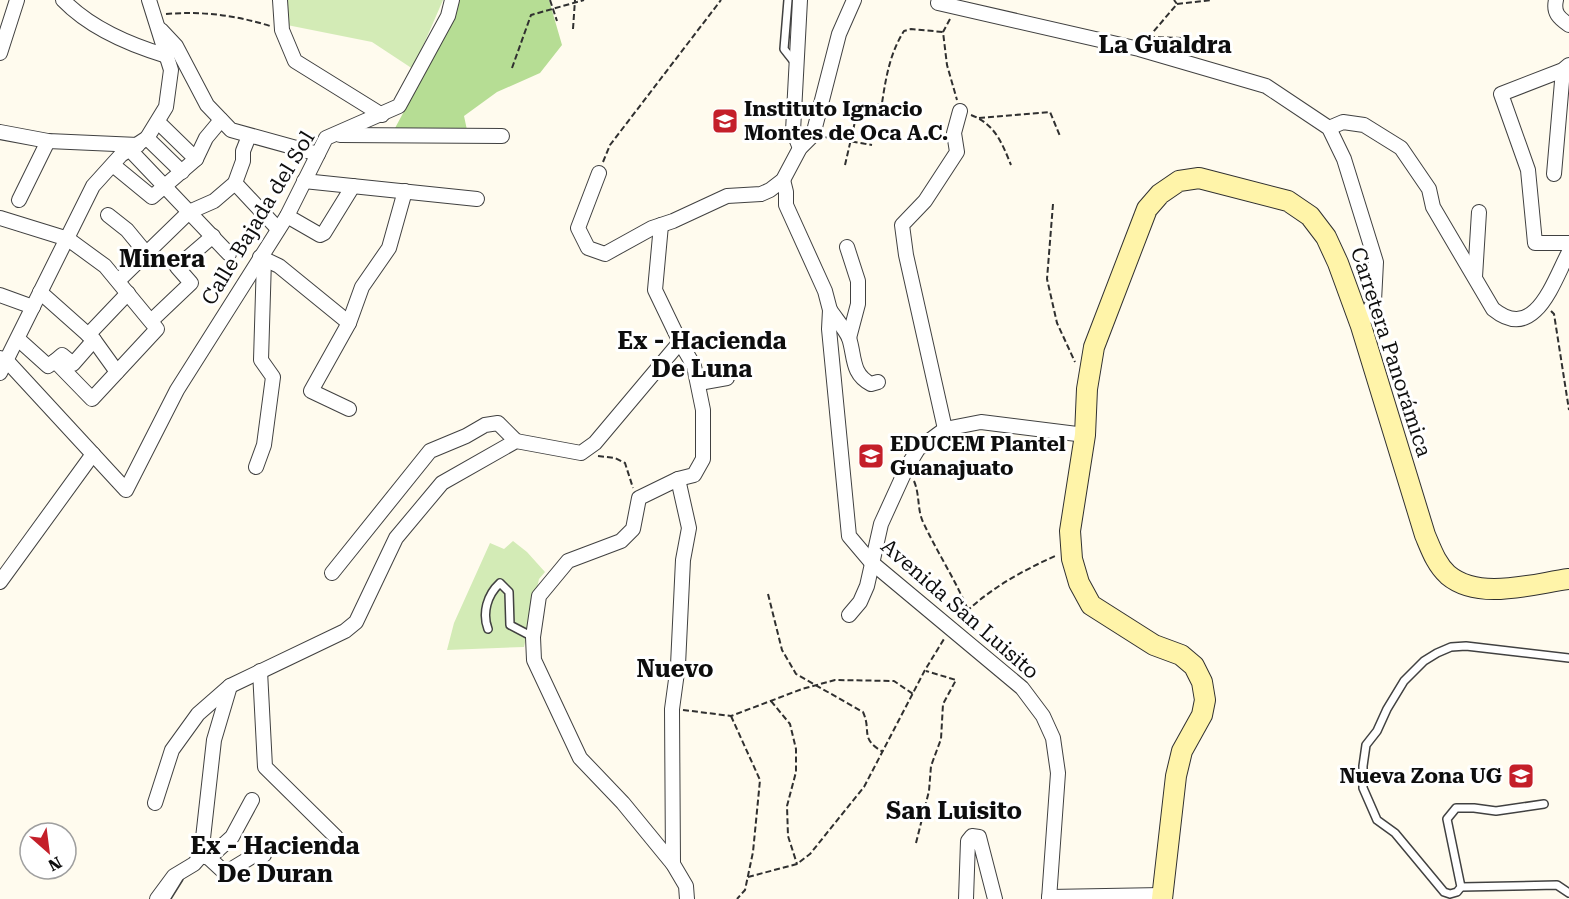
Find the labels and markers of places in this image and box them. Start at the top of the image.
place label: Instituto Ignacio Montes de Oca A.C. [744,97,948,145]
school or university icon: Instituto Ignacio Montes de Oca A.C. [710,106,740,136]
place label: EDUCEM Plantel Guanajuato [890,432,1066,480]
school or university icon: EDUCEM Plantel Guanajuato [856,441,886,471]
school or university icon: Nueva Zona UG [1506,761,1536,791]
place label: Nueva Zona UG [1339,764,1502,788]

